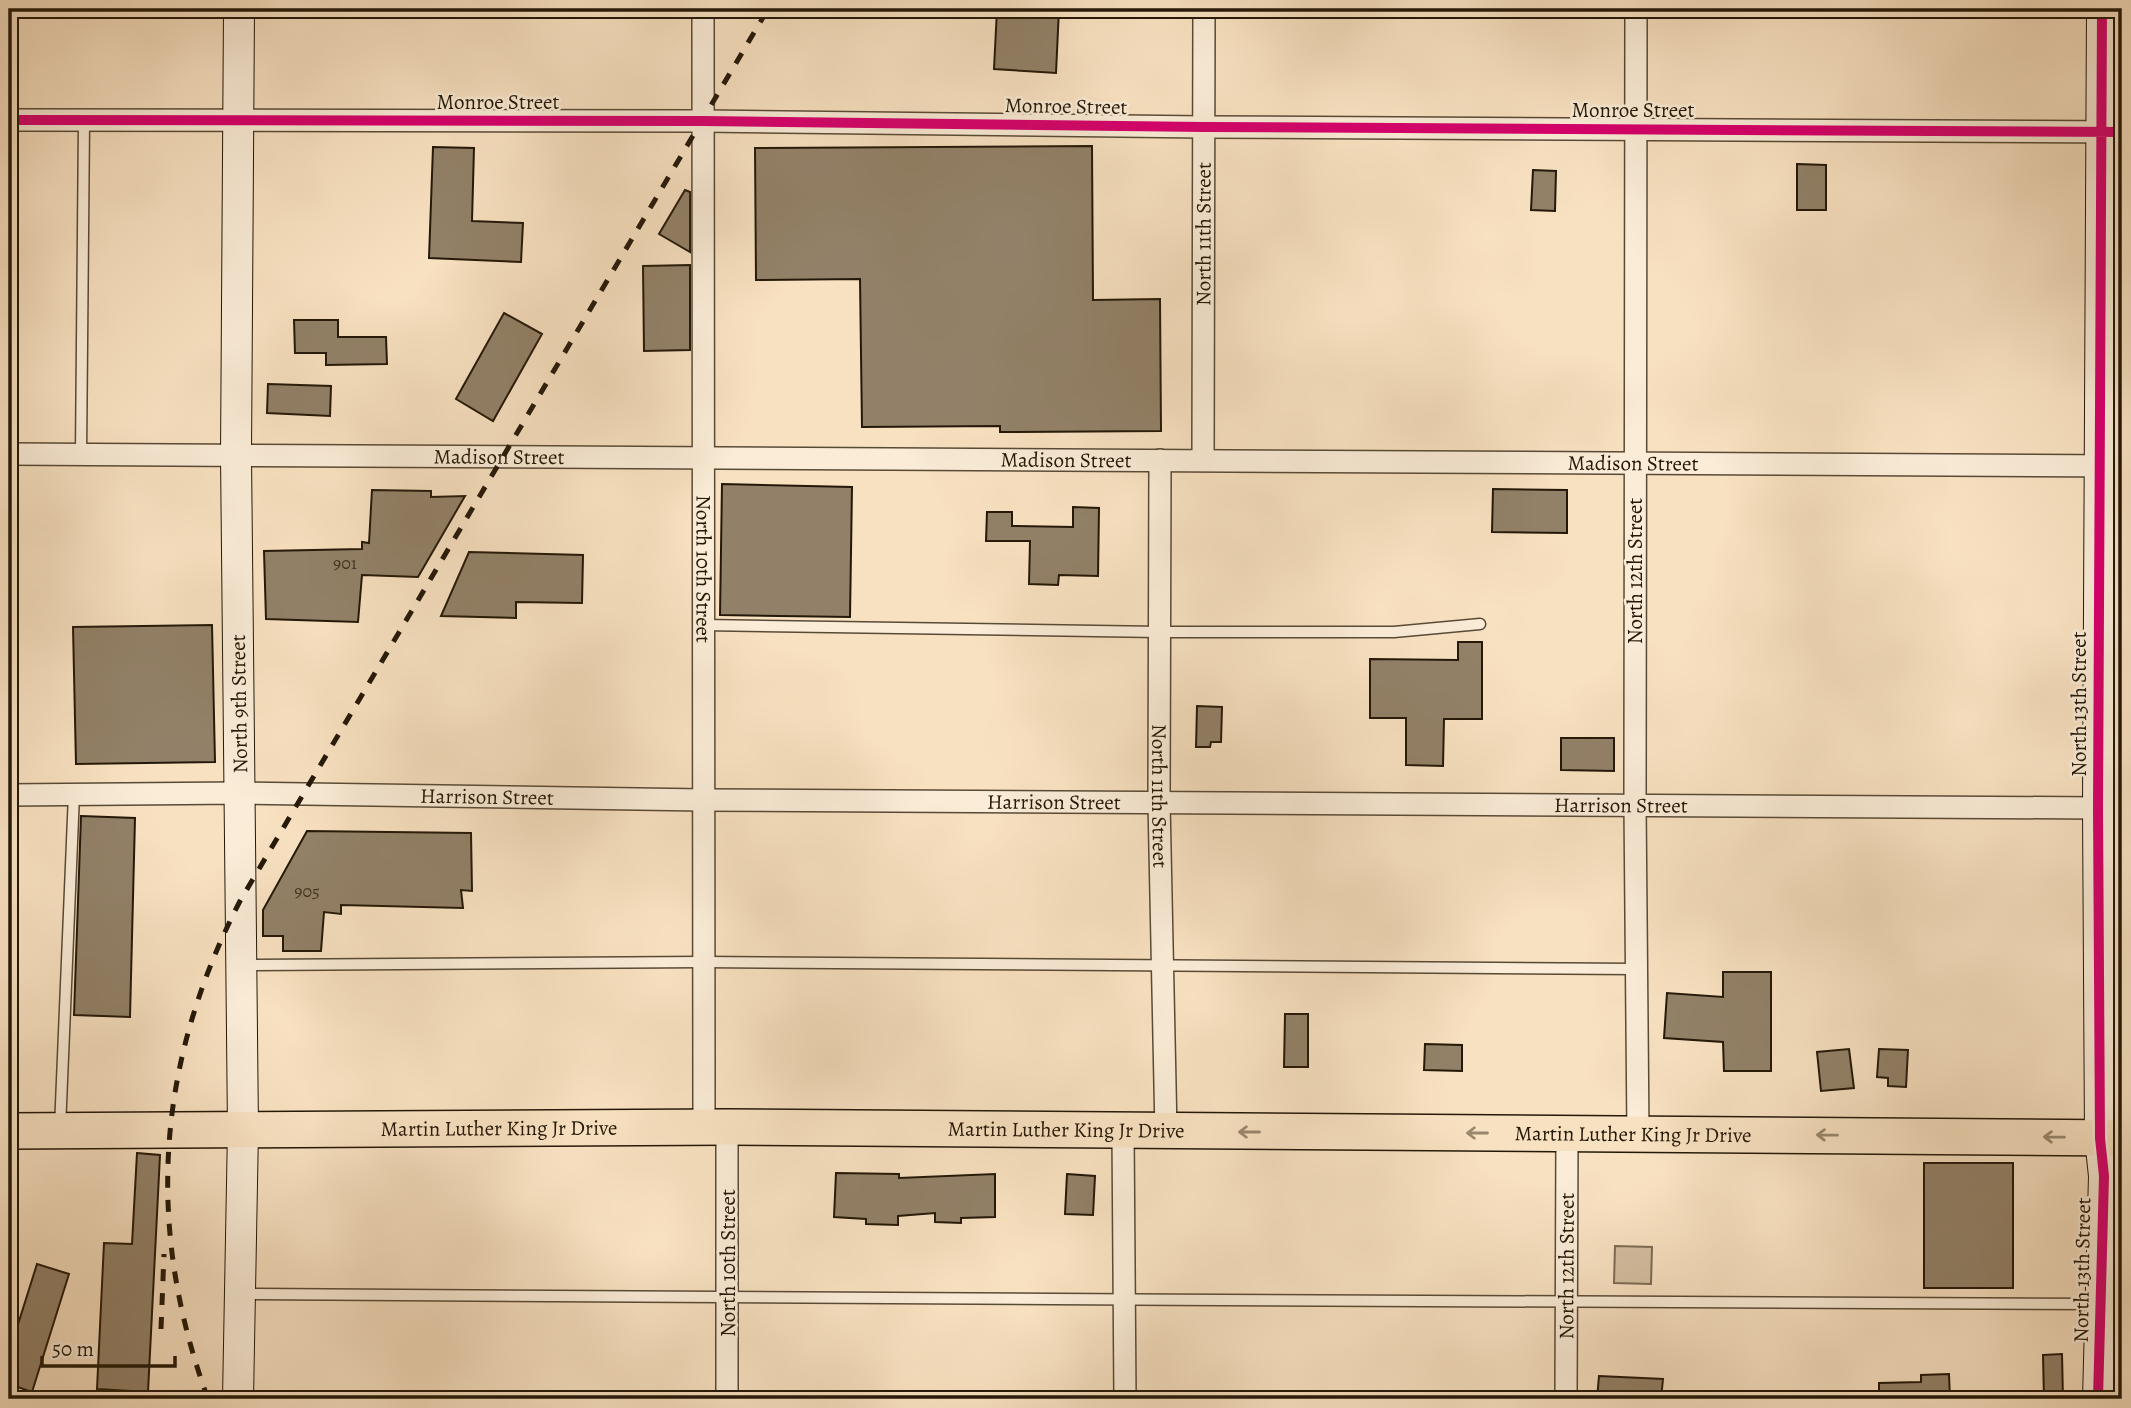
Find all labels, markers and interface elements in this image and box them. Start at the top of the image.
street label: Monroe Street [437,88,559,116]
street label: Monroe Street [1004,91,1128,121]
street label: Monroe Street [1572,96,1694,124]
street label: North 11th Street [1189,162,1218,306]
street label: Madison Street [433,442,565,471]
street label: Madison Street [1000,446,1132,474]
street label: Madison Street [1567,449,1699,478]
street label: North 10th Street [689,495,718,643]
street label: North 12th Street [1621,498,1649,644]
house number: 901 [333,551,357,575]
street label: North 13th Street [2065,631,2093,777]
street label: North 9th Street [224,634,254,774]
street label: North 11th Street [1145,724,1174,868]
street label: Harrison Street [420,782,554,812]
street label: Harrison Street [987,788,1121,816]
street label: Harrison Street [1554,791,1688,820]
house number: 905 [294,879,320,903]
street label: Martin Luther King Jr Drive [380,1114,618,1143]
street label: Martin Luther King Jr Drive [947,1115,1185,1145]
street label: Martin Luther King Jr Drive [1514,1119,1752,1149]
one-way arrow [1238,1125,1261,1139]
one-way arrow [1465,1127,1488,1140]
one-way arrow [1815,1128,1838,1142]
one-way arrow [2043,1130,2066,1144]
street label: North 10th Street [714,1189,742,1337]
street label: North 12th Street [1552,1193,1581,1339]
street label: North 13th Street [2067,1197,2097,1343]
scale bar [42,1324,175,1368]
text: 50 m [52,1335,94,1363]

